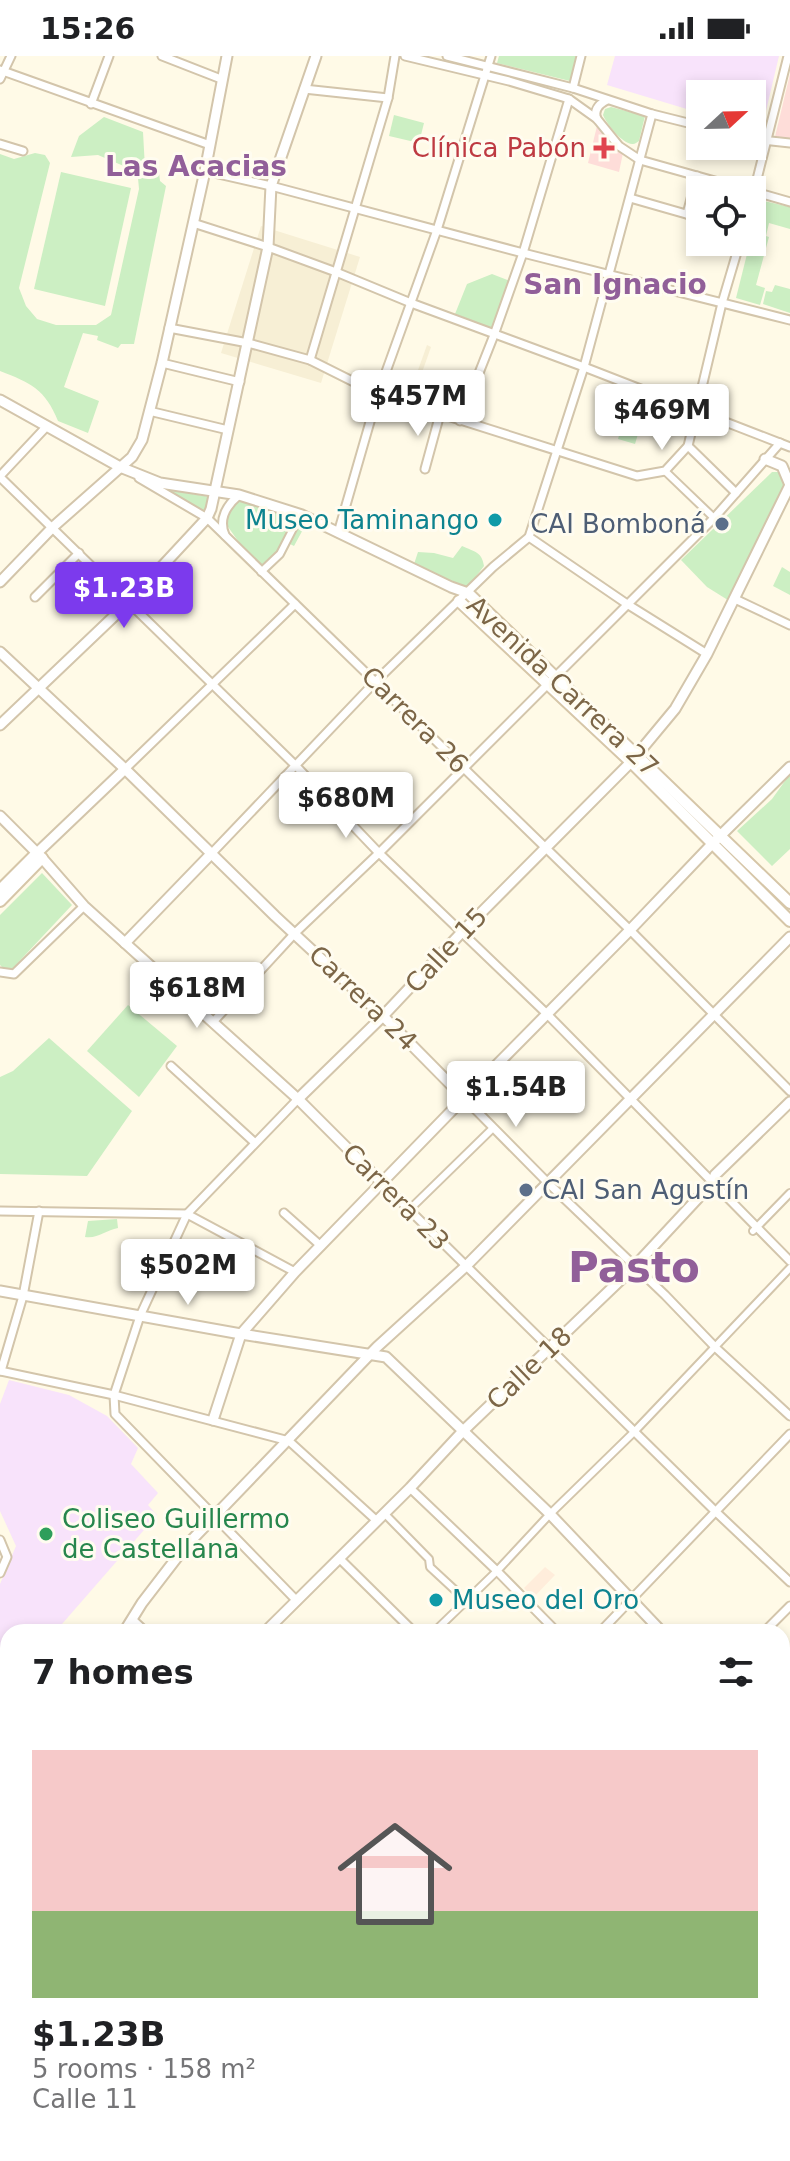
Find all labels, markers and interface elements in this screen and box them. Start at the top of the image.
text: 15:26 [40,11,136,46]
north arrow [686,80,766,160]
map controls [686,80,766,256]
place label: Clínica Pabón [412,133,586,163]
marker: Clínica Pabón [593,137,615,159]
district label: Las Acacias [105,150,287,183]
button: locate [686,176,766,256]
district label: San Ignacio [523,268,707,301]
pin: $457M [362,370,474,438]
text: $457M [369,381,467,411]
pin: $469M [606,384,718,452]
text: $469M [613,395,711,425]
place label: Museo Taminango [245,505,479,535]
place label: CAI Bomboná [530,509,706,539]
marker: Museo Taminango [486,511,504,529]
marker: CAI Bomboná [713,515,731,533]
pin: $1.23B [59,562,189,630]
text: $1.23B [73,573,175,603]
street label: Avenida Carrera 27 [461,590,665,782]
street label: Carrera 26 [355,660,475,780]
pin: $680M [290,772,402,840]
text: $680M [297,783,395,813]
street label: Calle 15 [399,901,493,999]
street label: Carrera 24 [303,939,423,1057]
pin: $618M [141,962,253,1030]
text: $618M [148,973,246,1003]
pin: $1.54B [451,1061,581,1129]
text: $1.54B [465,1072,567,1102]
street label: Carrera 23 [336,1137,456,1257]
place label: CAI San Agustín [542,1175,749,1205]
marker: CAI San Agustín [517,1181,535,1199]
pin: $502M [132,1239,244,1307]
district label: Pasto [568,1243,700,1292]
text: $502M [139,1250,237,1280]
street label: Calle 18 [480,1320,578,1416]
place label: Coliseo Guillermo de Castellana [62,1504,290,1564]
marker: Coliseo Guillermo de Castellana [37,1525,55,1543]
place label: Museo del Oro [452,1585,639,1615]
marker: Museo del Oro [427,1591,445,1609]
icon: filters [714,1650,758,1694]
text: 7 homes [32,1652,194,1692]
icon: home [323,1802,467,1946]
text: $1.23B [32,2014,165,2054]
text: 5 rooms · 158 m² [32,2054,256,2084]
text: Calle 11 [32,2084,138,2114]

